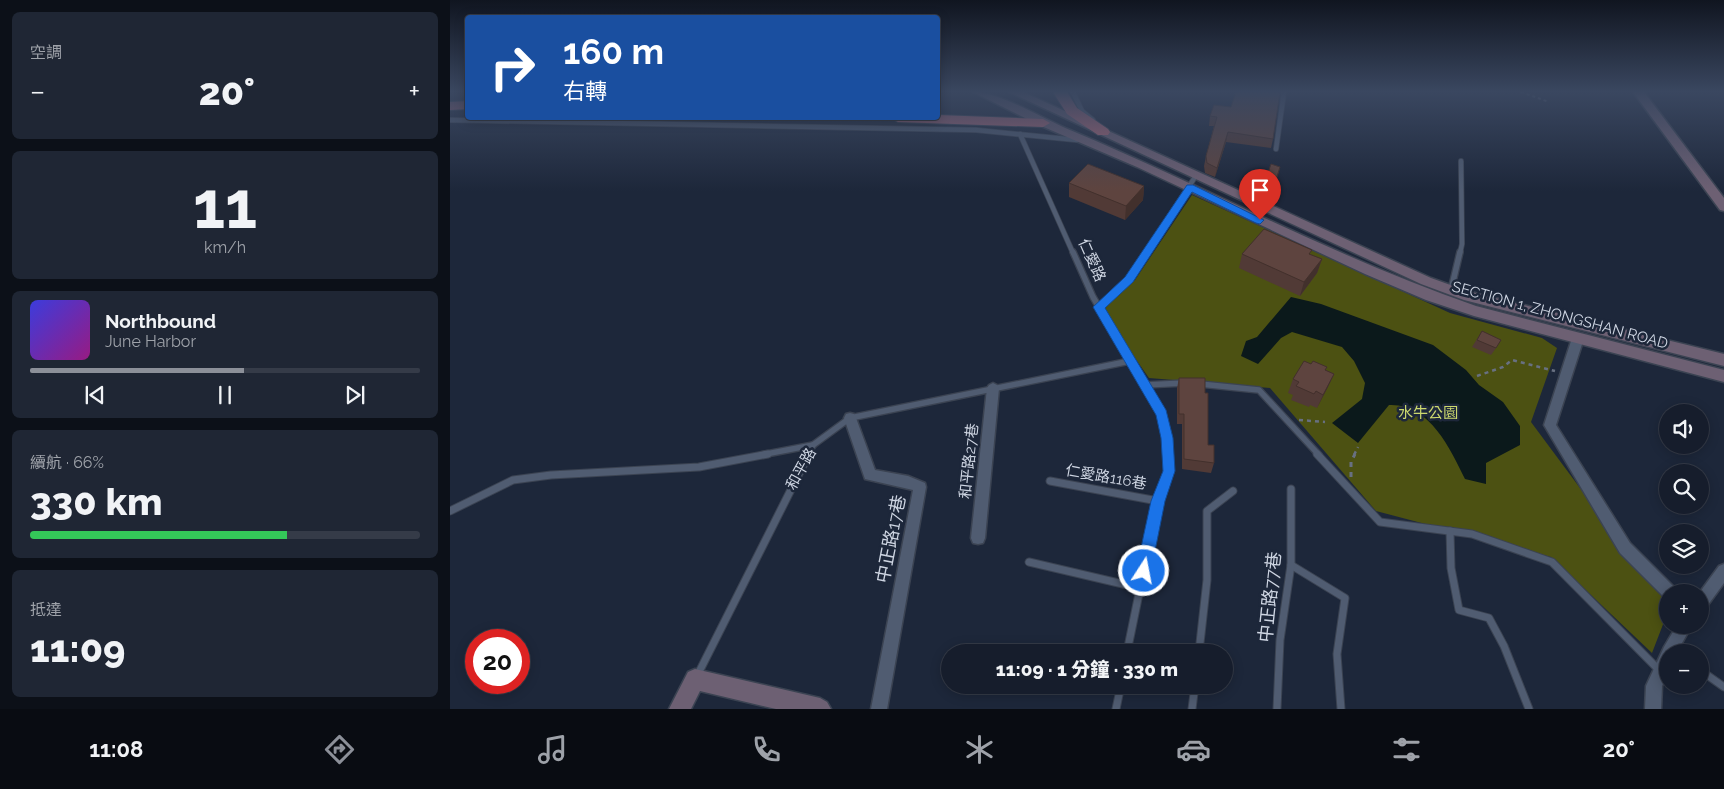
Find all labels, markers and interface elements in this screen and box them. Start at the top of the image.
text: 160 m [563,31,664,72]
icon: right [480,35,545,100]
text: 空調 [30,43,62,62]
text: 20° [199,69,255,114]
text: − [30,75,45,108]
text: + [408,75,420,108]
text: 右轉 [563,78,607,104]
text: 11 [193,167,257,243]
pin [1239,169,1281,220]
icon: arrive [1246,176,1274,204]
street label: 仁愛路 [1075,236,1109,284]
text: km/h [204,238,246,257]
street label: SECTION 1, ZHONGSHAN ROAD [1450,277,1670,353]
text: Northbound [105,310,216,332]
text: June Harbor [105,332,196,351]
icon: previous [81,381,109,409]
icon: pause [211,381,239,409]
icon: next [341,381,369,409]
park label: 水牛公園 [1398,404,1458,422]
map controls [1659,404,1709,694]
button: sound [1659,404,1709,454]
street label: 和平路27巷 [956,422,982,500]
street label: 和平路 [782,445,820,493]
text: 續航 · 66% [30,453,104,472]
street label: 仁愛路116巷 [1064,461,1148,493]
button: search [1659,464,1709,514]
text: 330 km [30,479,163,524]
street label: 中正路17巷 [872,493,909,585]
button: layers [1659,524,1709,574]
position arrow [1117,544,1169,596]
street label: 中正路77巷 [1254,550,1285,643]
button: + [1659,584,1709,634]
text: 抵達 [30,600,62,619]
text: 11:09 [30,626,126,671]
speed limit sign: 20 [465,629,530,694]
button: − [1659,644,1709,694]
text: 11:09 · 1 分鐘 · 330 m [996,658,1178,680]
icon: directions [322,732,357,767]
icon: music [535,732,570,767]
icon: phone [749,732,784,767]
icon: climate [962,732,997,767]
icon: car [1176,732,1211,767]
icon: filters [1389,732,1424,767]
text: 11:08 [89,736,143,762]
text: 20° [1603,736,1635,762]

